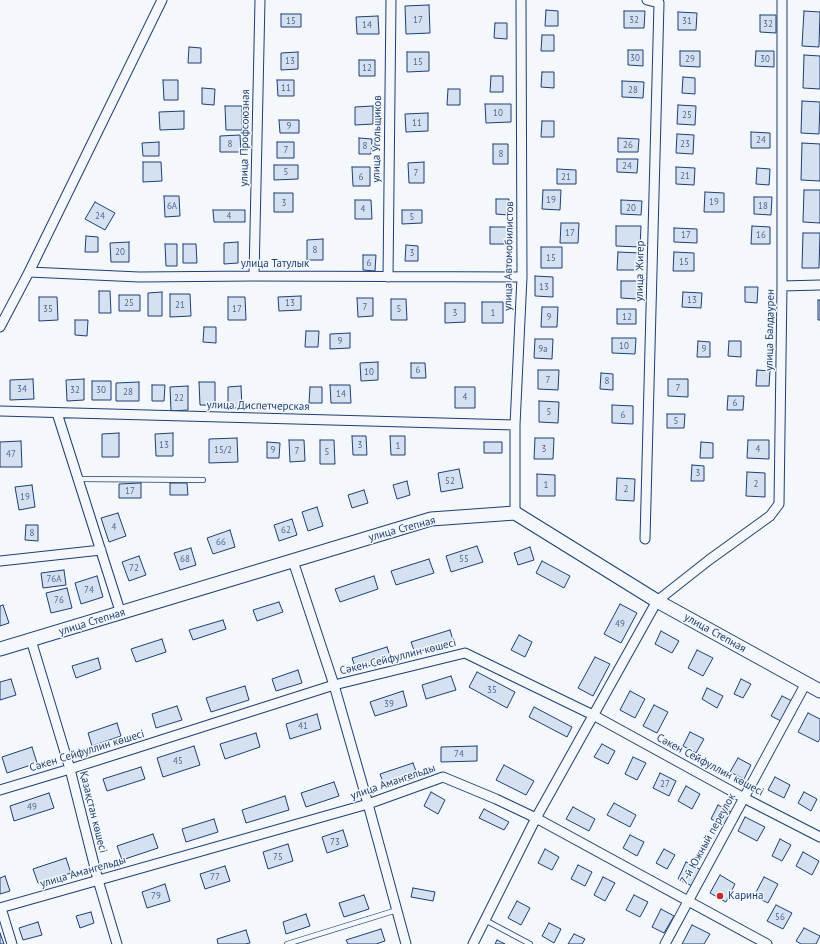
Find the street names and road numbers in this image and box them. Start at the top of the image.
street label: улица Профсоюзная [238,89,252,187]
street label: улица Угольщиков [370,95,384,183]
street label: улица Автомобилистов [501,201,517,311]
street label: улица Жигер [633,240,647,302]
street label: улица Татулык [241,257,309,271]
street label: улица Балдаурен [763,289,777,371]
street label: улица Диспетчерская [206,399,310,413]
street label: улица Степная [367,514,437,544]
street label: улица Степная [57,606,127,638]
street label: улица Степная [682,611,748,655]
street label: Сәкен Сейфуллин көшесі [338,636,458,678]
street label: Сәкен Сейфуллин көшесі [28,727,146,775]
street label: Сәкен Сейфуллин көшесі [654,731,766,799]
street label: улица Амангельды [349,761,437,803]
street label: Қазақстан көшесі [76,770,110,854]
street label: 7-й Южный переулок [678,791,738,887]
street label: улица Амангельды [38,853,128,891]

